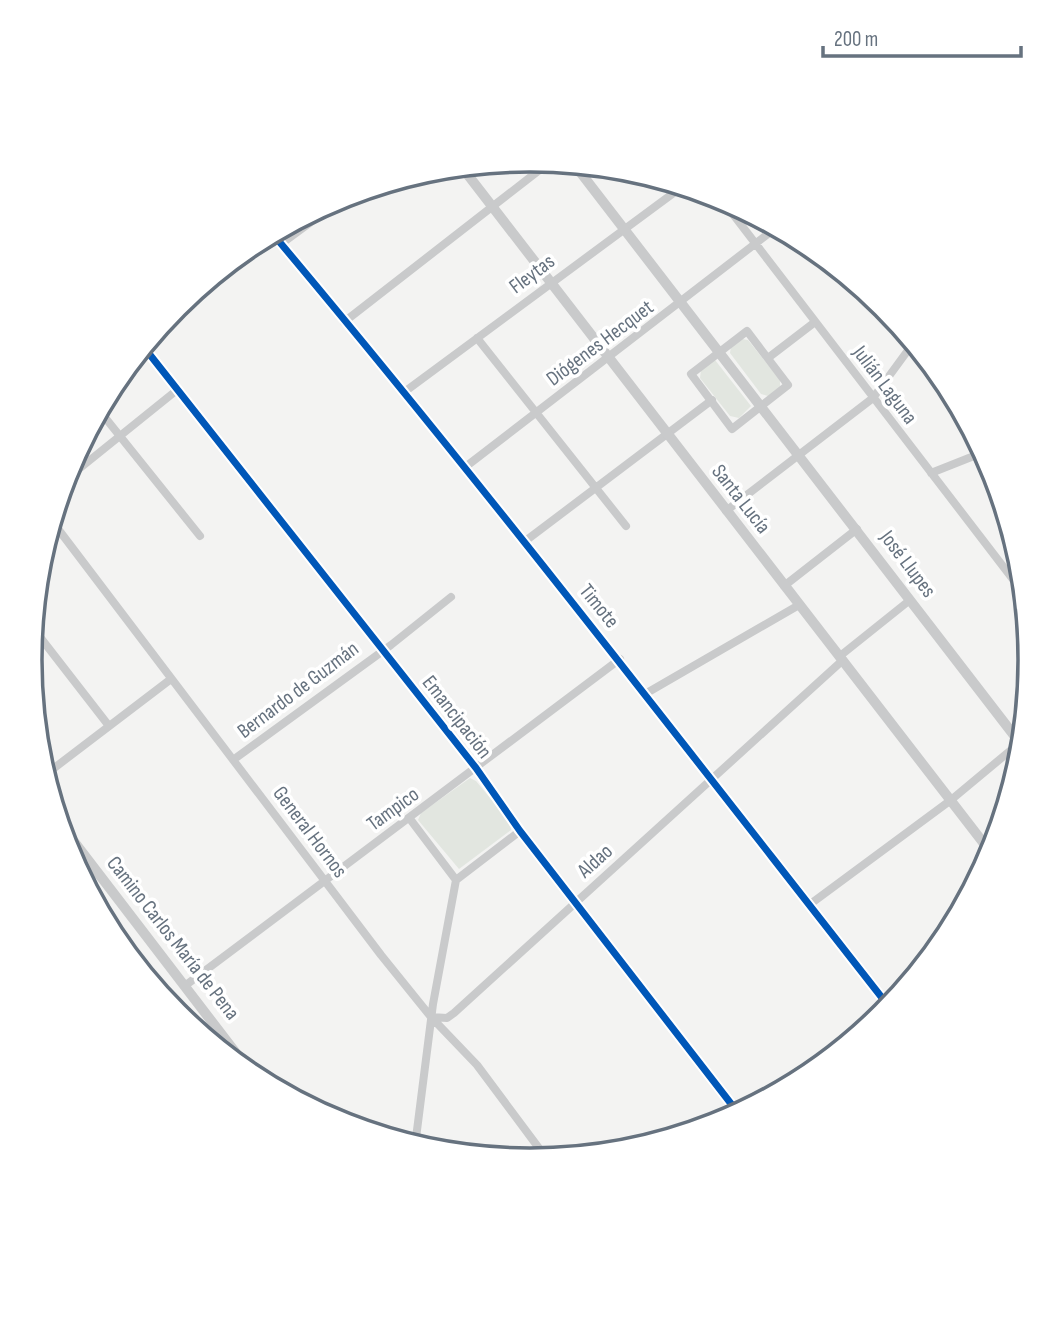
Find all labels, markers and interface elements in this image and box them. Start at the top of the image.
scale bar [823,14,1021,58]
text: 200 m [834,27,878,52]
street label: Fleytas [504,249,560,299]
street label: Diógenes Hecquet [541,295,659,391]
street label: Julián Laguna [847,340,923,429]
street label: Santa Lucía [706,459,776,539]
street label: José Llupes [874,525,941,602]
street label: Timote [574,579,624,633]
street label: Bernardo de Guzmán [232,636,364,744]
street label: Emancipación [417,671,497,763]
street label: General Hornos [267,781,353,883]
street label: Tampico [362,782,424,836]
street label: Aldao [572,839,618,884]
street label: Camino Carlos María de Pena [101,851,245,1025]

